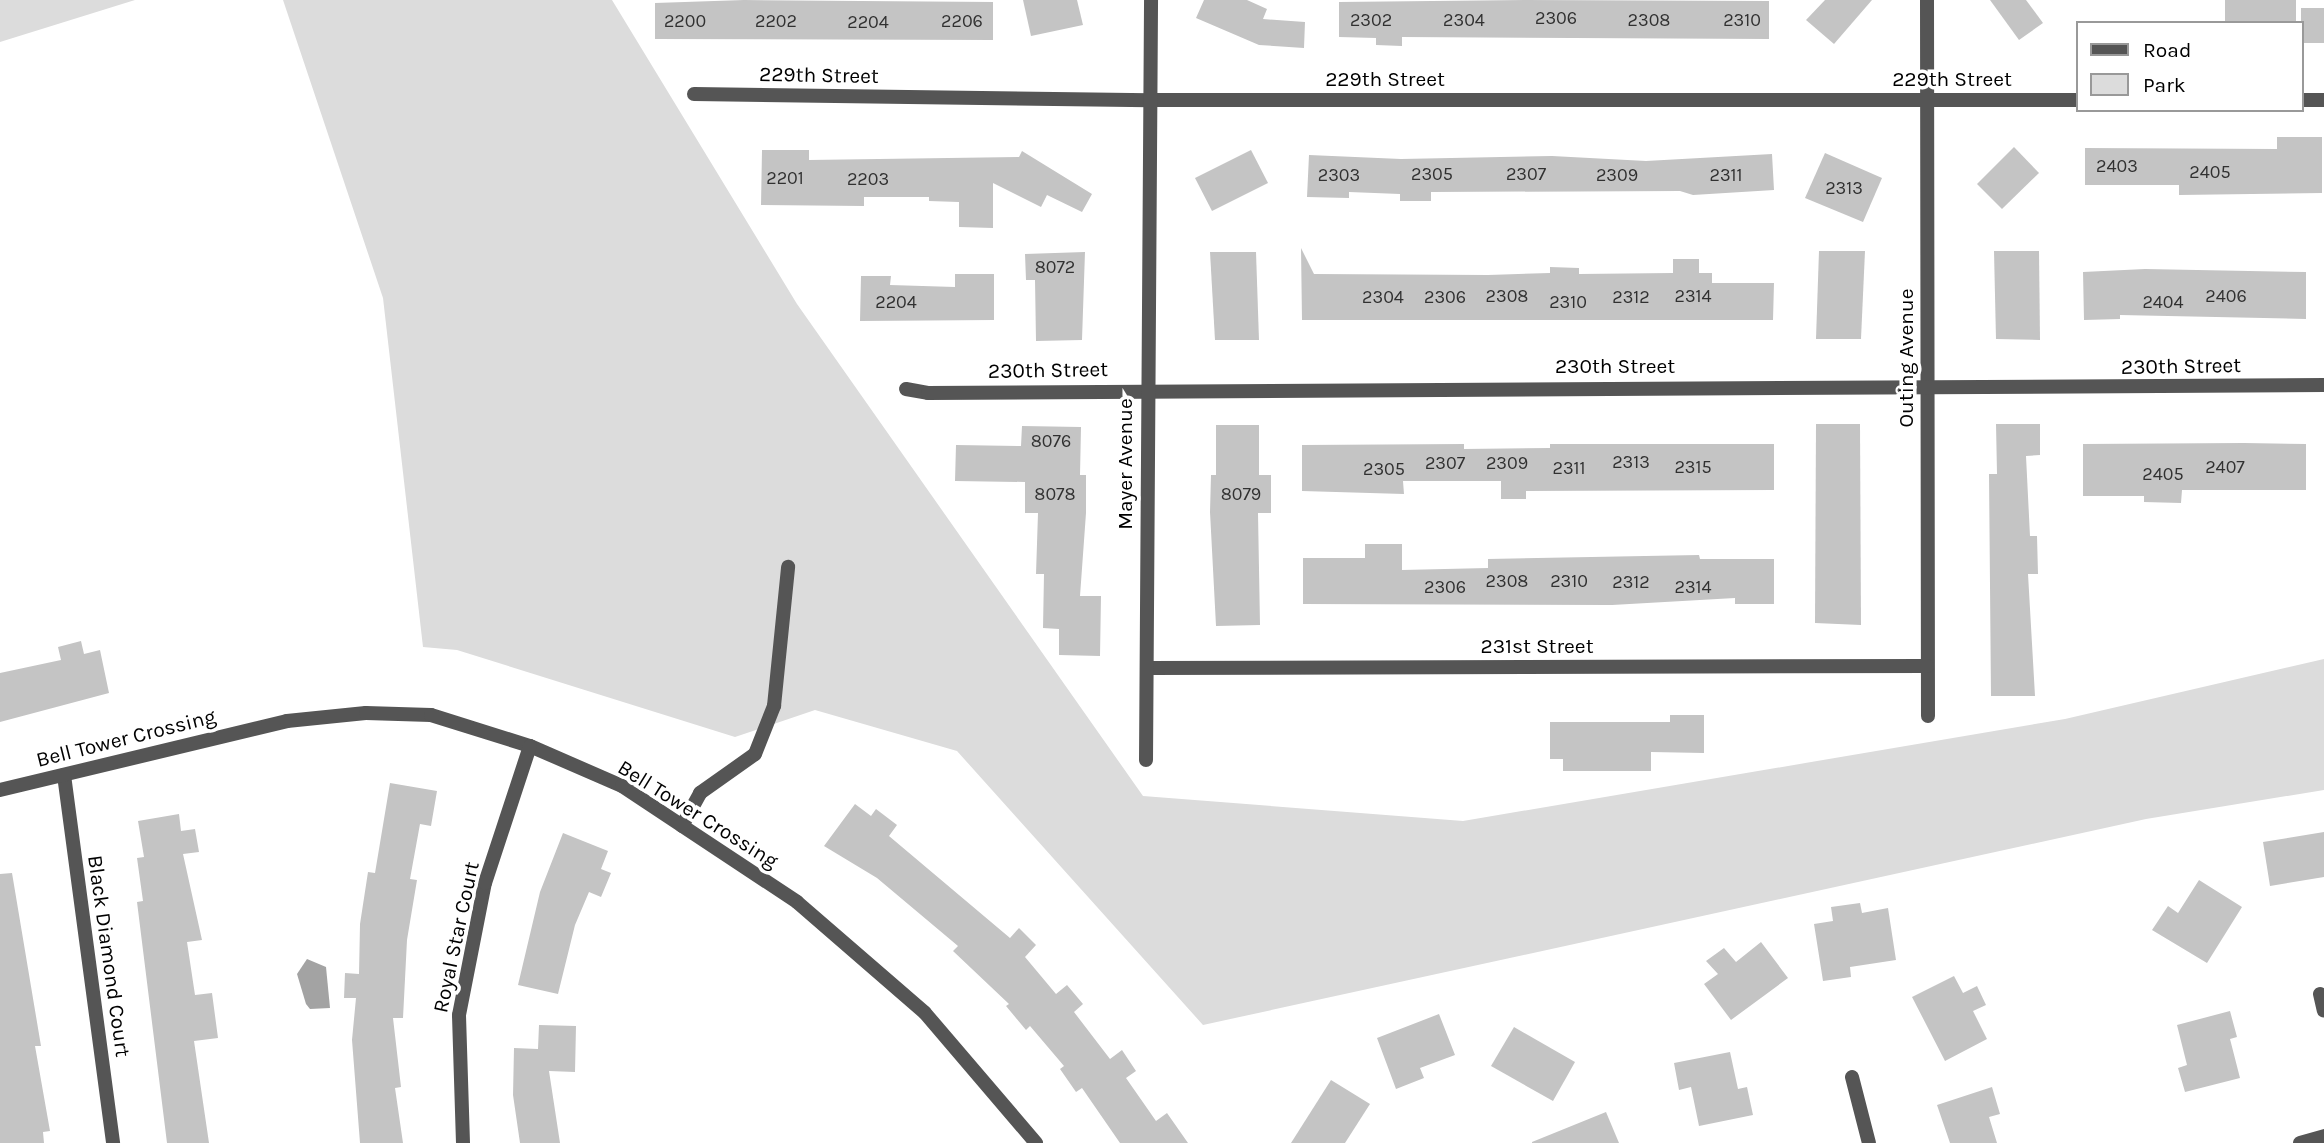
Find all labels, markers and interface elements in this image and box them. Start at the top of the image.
house number: 2306 [1535,7,1577,29]
house number: 2302 [1350,9,1392,31]
house number: 2304 [1443,9,1485,31]
house number: 2308 [1628,9,1670,31]
house number: 2310 [1723,9,1761,31]
house number: 2200 [664,10,706,32]
house number: 2202 [755,10,797,32]
house number: 2206 [941,10,983,32]
house number: 2204 [847,11,889,33]
legend [2076,21,2303,112]
text: Road [2143,38,2191,62]
street label: 229th Street [759,61,879,89]
street label: 229th Street [1325,66,1445,92]
street label: 229th Street [1892,66,2012,92]
text: Park [2143,73,2186,97]
house number: 2403 [2096,155,2138,177]
house number: 2405 [2189,161,2231,183]
house number: 2305 [1411,163,1453,185]
house number: 2307 [1506,163,1546,185]
house number: 2303 [1318,164,1360,186]
house number: 2309 [1596,164,1638,186]
house number: 2311 [1710,164,1742,186]
house number: 2201 [766,167,804,189]
house number: 2203 [847,168,889,190]
house number: 2313 [1825,177,1863,199]
house number: 8072 [1035,256,1075,278]
house number: 2308 [1486,285,1528,307]
house number: 2314 [1674,285,1712,307]
house number: 2406 [2205,285,2247,307]
house number: 2304 [1362,286,1404,308]
house number: 2306 [1424,286,1466,308]
house number: 2312 [1612,286,1650,308]
street label: Outing Avenue [1893,288,1919,428]
house number: 2204 [875,291,917,313]
house number: 2310 [1549,291,1587,313]
house number: 2404 [2142,291,2184,313]
street label: 230th Street [2121,352,2241,380]
street label: 230th Street [1555,353,1675,379]
street label: 230th Street [988,356,1108,384]
street label: Mayer Avenue [1112,398,1138,530]
house number: 8076 [1031,430,1071,452]
house number: 2313 [1612,451,1650,473]
house number: 2307 [1425,452,1465,474]
house number: 2309 [1486,452,1528,474]
house number: 2315 [1674,456,1712,478]
house number: 2407 [2205,456,2245,478]
house number: 2311 [1553,457,1585,479]
house number: 2305 [1363,458,1405,480]
house number: 2405 [2142,463,2184,485]
house number: 8078 [1034,483,1076,505]
house number: 8079 [1221,483,1261,505]
house number: 2308 [1486,570,1528,592]
house number: 2310 [1550,570,1588,592]
house number: 2312 [1612,571,1650,593]
house number: 2306 [1424,576,1466,598]
house number: 2314 [1674,576,1712,598]
street label: 231st Street [1480,633,1594,659]
street label: Bell Tower Crossing [34,703,218,773]
street label: Bell Tower Crossing [613,754,783,874]
street label: Black Diamond Court [82,853,136,1059]
street label: Royal Star Court [428,859,484,1015]

